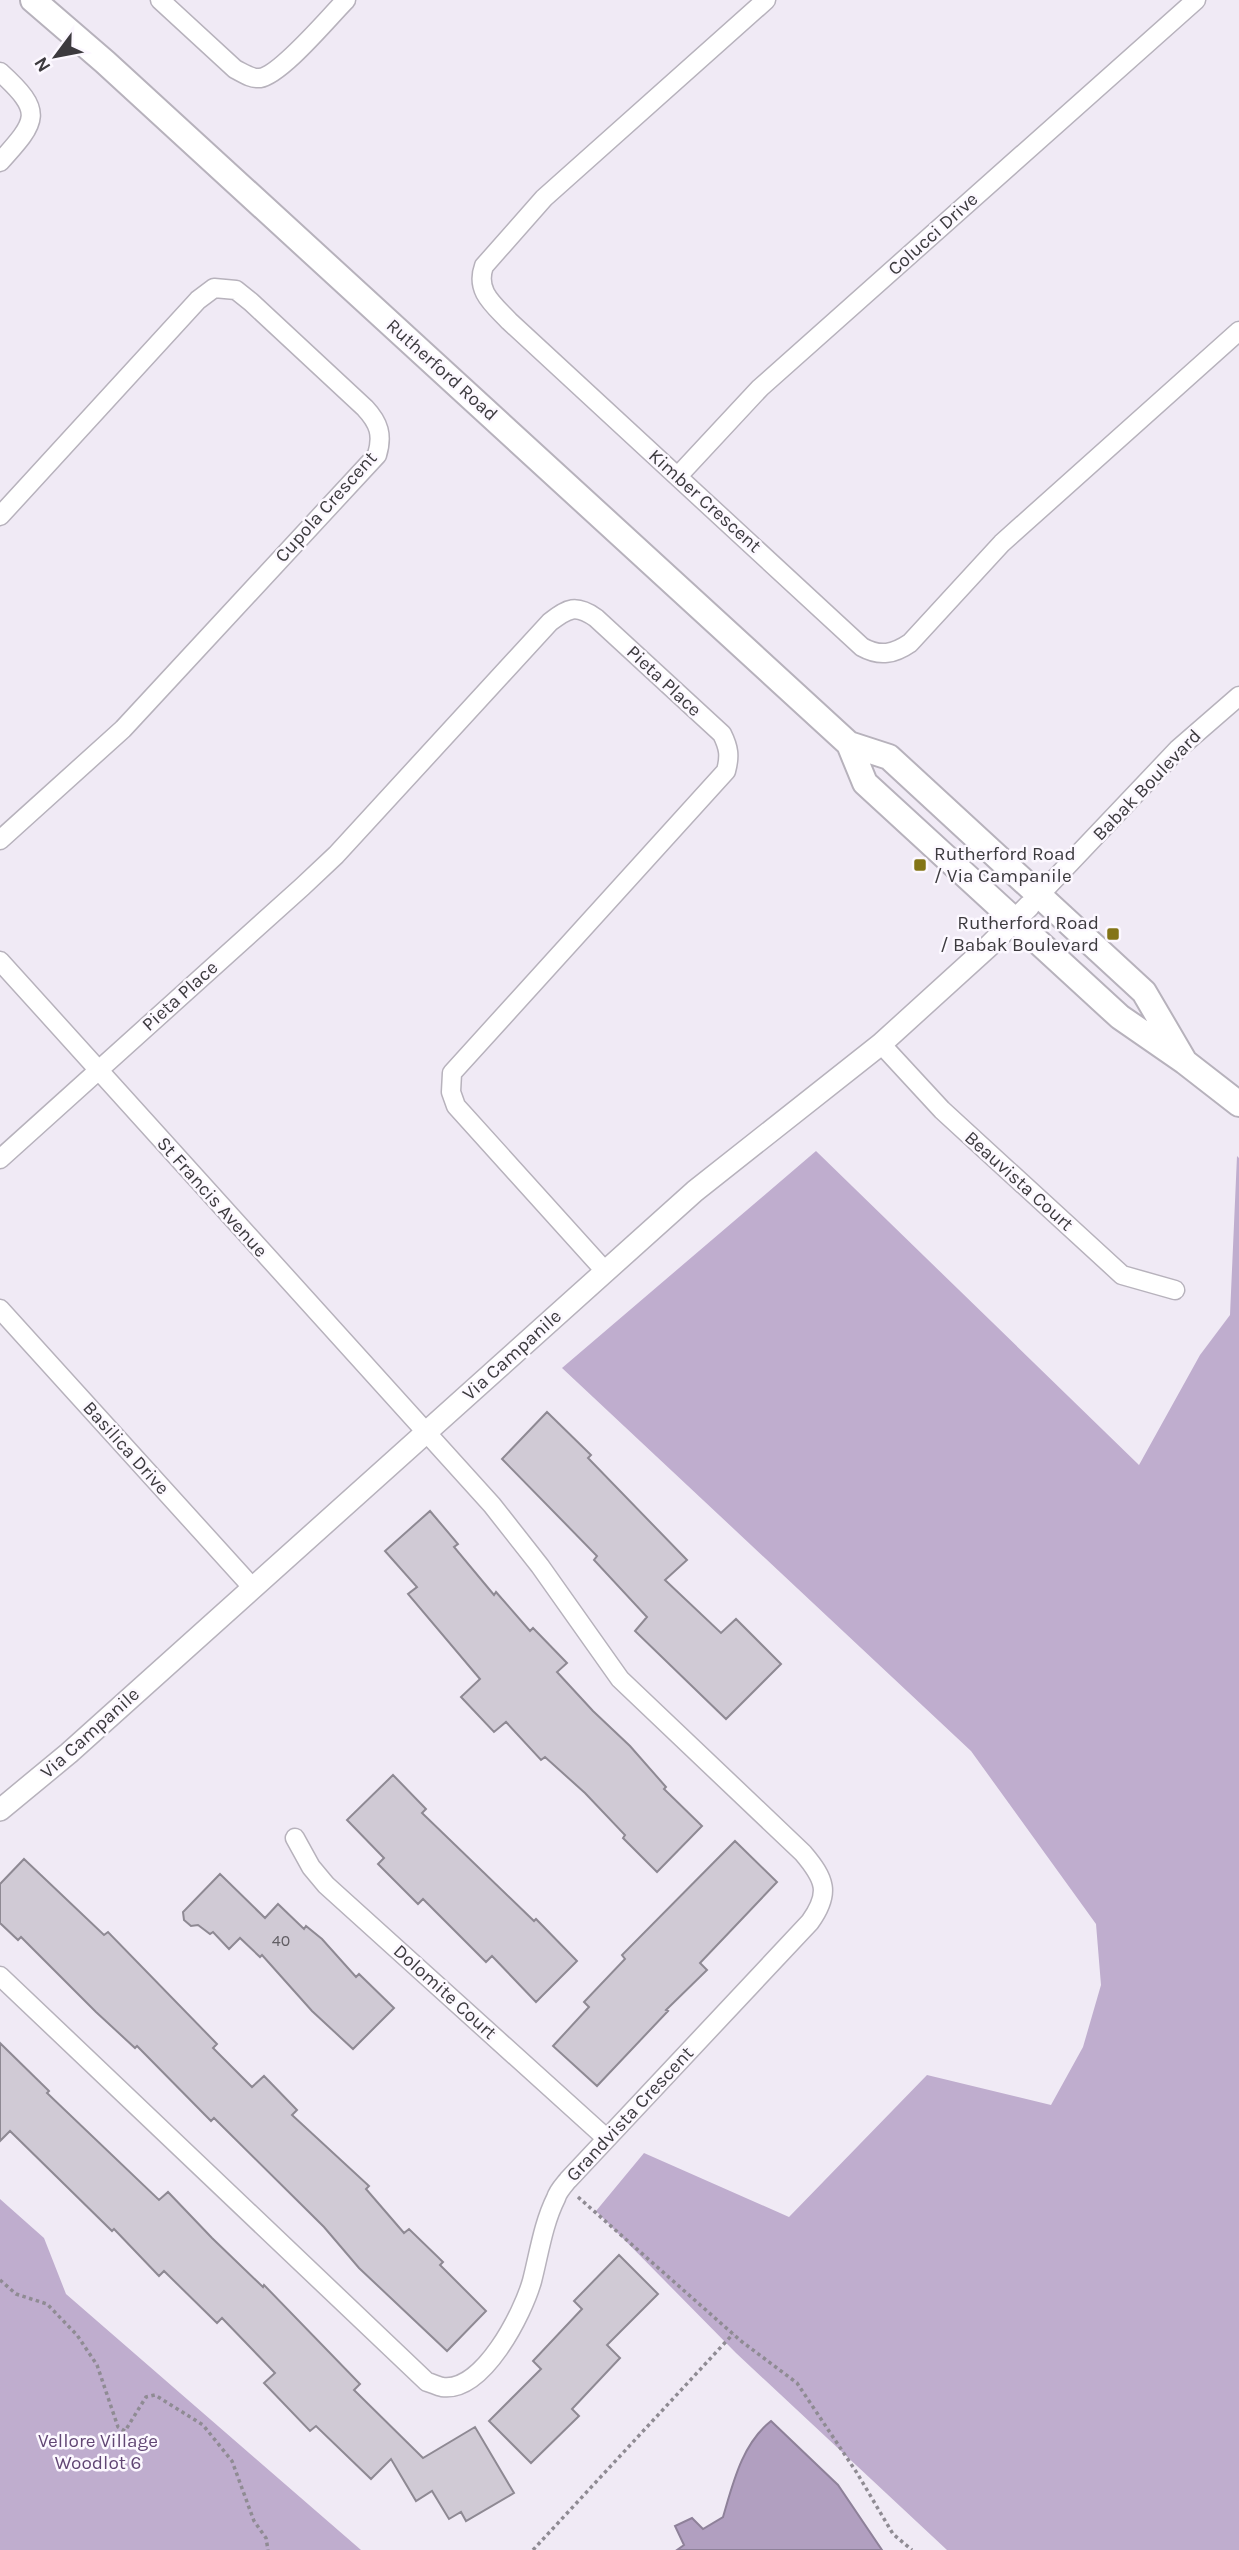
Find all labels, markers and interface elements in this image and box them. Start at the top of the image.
north arrow [21,21,91,91]
text: N [29,53,55,76]
street label: Colucci Drive [884,188,982,280]
street label: Rutherford Road [382,314,502,426]
street label: Kimber Crescent [644,445,766,557]
street label: Cupola Crescent [271,447,381,567]
street label: Pieta Place [622,641,706,721]
street label: Babak Boulevard [1088,725,1206,845]
place label: Rutherford Road / Via Campanile [934,843,1076,887]
marker: Rutherford Road / Via Campanile [912,857,928,873]
place label: Rutherford Road / Babak Boulevard [940,912,1099,956]
marker: Rutherford Road / Babak Boulevard [1105,926,1121,942]
street label: Pieta Place [138,956,222,1036]
street label: Beauvista Court [960,1127,1078,1235]
street label: St Francis Avenue [152,1132,272,1262]
street label: Via Campanile [458,1305,566,1405]
street label: Basilica Drive [78,1397,174,1499]
street label: Via Campanile [36,1683,144,1783]
house number: 40 [272,1931,290,1950]
street label: Dolomite Court [389,1940,501,2044]
street label: Grandvista Crescent [562,2042,698,2186]
park label: Vellore Village Woodlot 6 [38,2430,158,2474]

